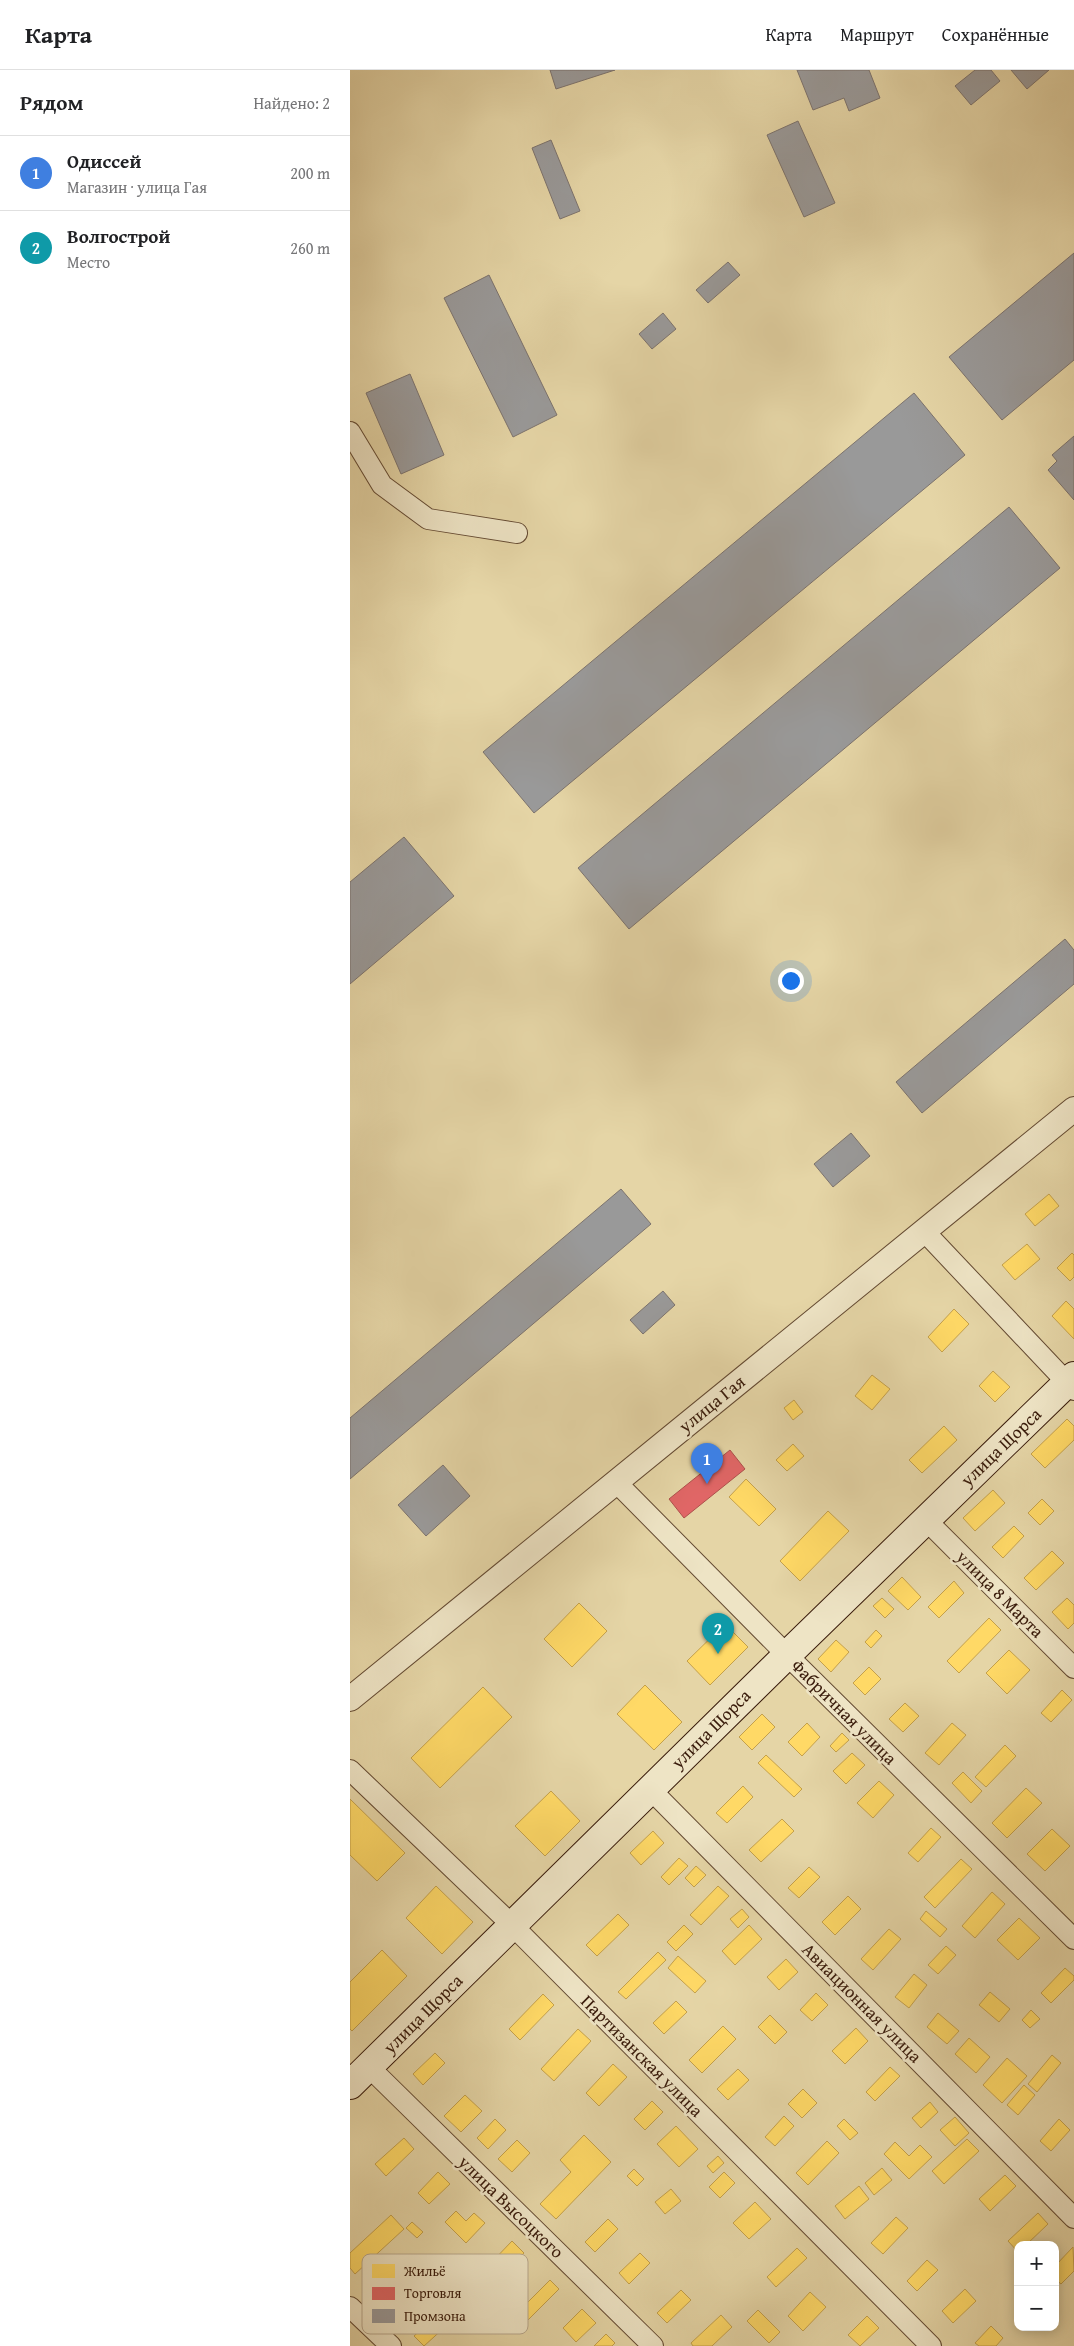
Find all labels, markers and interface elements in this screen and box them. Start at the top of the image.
text: Карта [25,17,92,52]
text: Карта [766,21,812,48]
text: Маршрут [840,21,914,48]
text: Сохранённые [942,21,1049,48]
text: Рядом [20,87,83,118]
text: Найдено: 2 [253,91,330,115]
text: Одиссей [67,147,141,175]
text: 1 [32,161,40,185]
text: 200 m [290,161,330,185]
text: Магазин · улица Гая [67,175,207,199]
text: Волгострой [67,222,170,250]
text: 2 [32,236,40,260]
text: 260 m [290,236,330,260]
text: Место [67,250,110,274]
your location [778,968,804,994]
street label: улица Гая [672,1368,751,1440]
street label: улица Щорса [953,1401,1047,1493]
pin: 1 [691,1443,723,1484]
street label: улица 8 Марта [949,1543,1051,1644]
pin: 2 [702,1613,734,1654]
street label: Фабричная улица [785,1653,904,1771]
street label: улица Щорса [664,1682,757,1775]
street label: Авиационная улица [796,1936,929,2069]
street label: улица Щорса [376,1967,469,2060]
street label: Партизанская улица [575,1988,710,2123]
street label: улица Высоцкого [452,2148,570,2264]
map controls [1014,2241,1059,2331]
button: + [1014,2241,1059,2286]
legend [362,2254,528,2334]
text: Жильё [403,2261,446,2281]
text: Торговля [404,2283,461,2303]
button: − [1014,2286,1059,2331]
text: Промзона [404,2306,466,2326]

